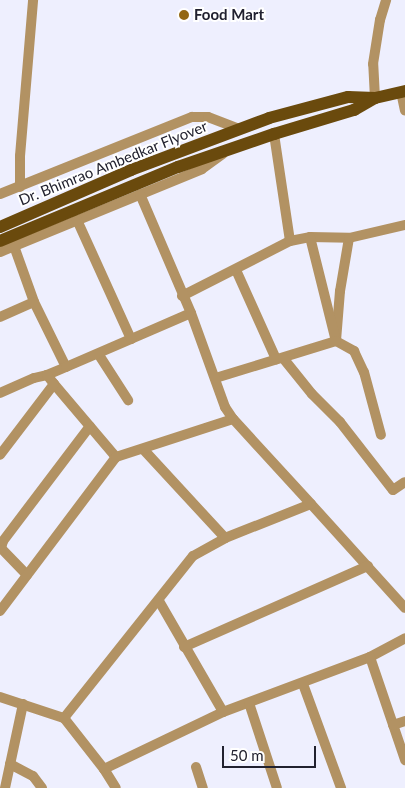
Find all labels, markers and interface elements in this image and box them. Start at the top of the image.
place label: Food Mart [194,6,264,24]
marker: Food Mart [178,9,190,21]
street label: Dr. Bhimrao Ambedkar Flyover [16,117,210,209]
scale bar [225,736,319,768]
text: 50 m [230,746,264,764]

